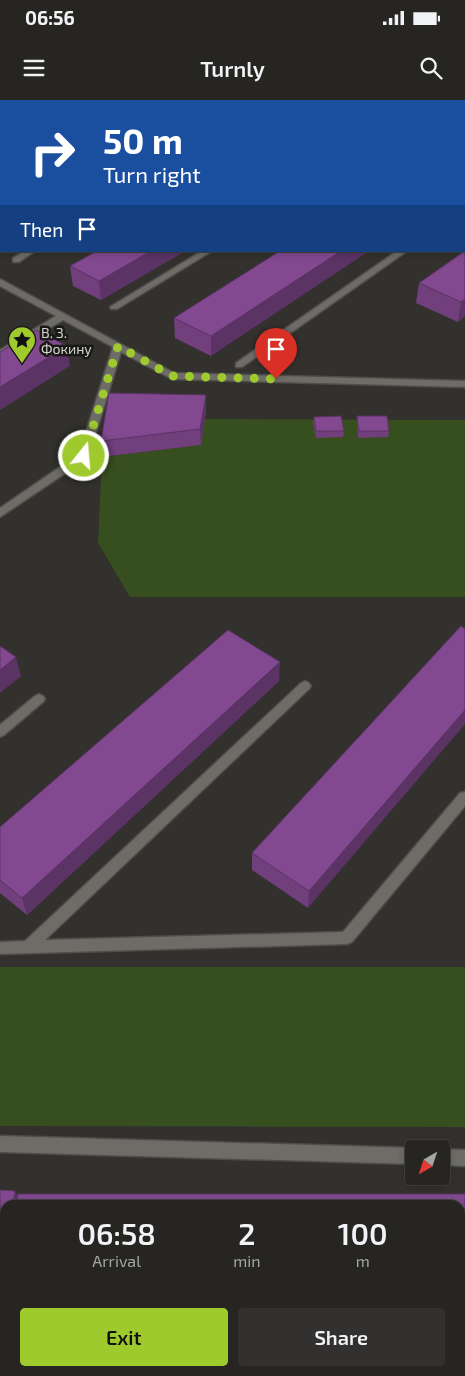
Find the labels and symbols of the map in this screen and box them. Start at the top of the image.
place label: В. З. Фокину [41,324,92,357]
place icon: В. З. Фокину [7,325,37,364]
pin [255,328,297,379]
position arrow [57,429,109,481]
north arrow [405,1140,450,1185]

